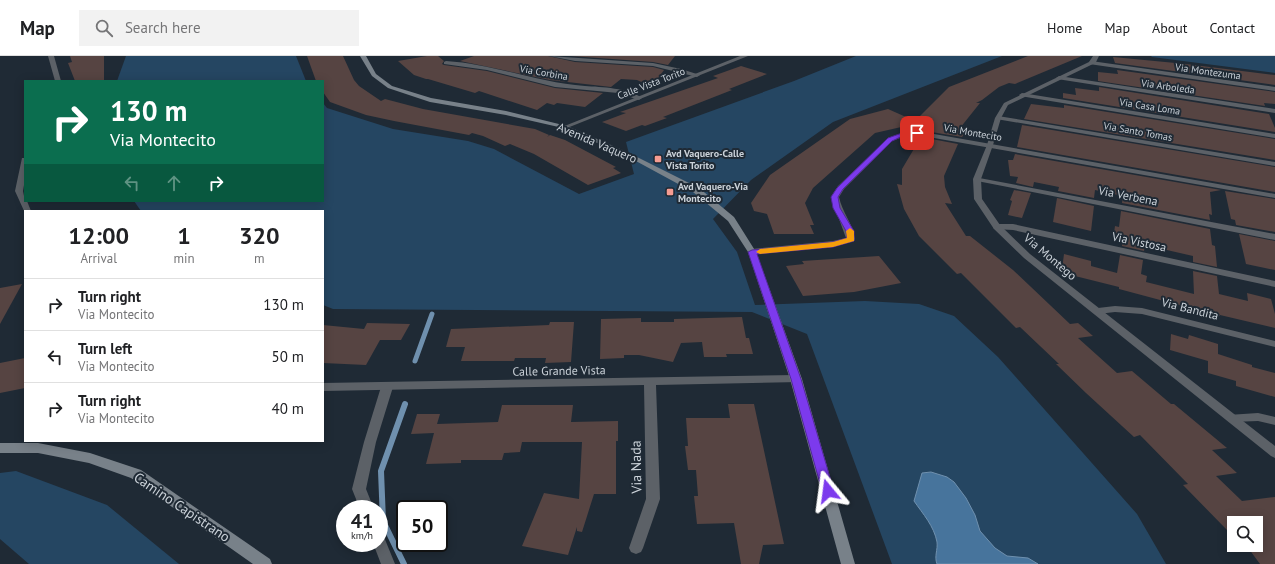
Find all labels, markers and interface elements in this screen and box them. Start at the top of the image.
search box [79,10,359,46]
text: Map [20,16,55,40]
icon: search [93,17,115,39]
text: Search here [125,18,201,37]
text: Home [1047,19,1082,37]
text: Map [1104,19,1130,37]
text: About [1152,19,1188,37]
text: Contact [1210,19,1255,37]
street label: Via Montezuma [1173,60,1242,83]
street label: Via Corbina [518,62,569,83]
street label: Calle Vista Torito [616,65,687,102]
street label: Via Arboleda [1139,76,1196,97]
text: 130 m [110,92,187,129]
street label: Via Casa Loma [1118,95,1181,118]
icon: right [44,96,96,148]
pin [900,116,934,150]
street label: Avenida Vaquero [555,119,639,166]
street label: Via Santo Tomas [1102,119,1173,144]
street label: Via Montecito [942,121,1003,144]
icon: arrive [906,122,928,144]
text: Via Montecito [110,128,216,151]
place label: Avd Vaquero-Calle Vista Torito [665,147,744,172]
marker: Avd Vaquero-Calle Vista Torito [653,154,663,164]
icon: left [121,172,143,194]
icon: ahead [163,172,185,194]
icon: right [205,172,227,194]
place label: Avd Vaquero-Via Montecito [678,180,748,205]
street label: Via Verbena [1096,182,1159,209]
marker: Avd Vaquero-Via Montecito [665,187,675,197]
text: 12:00 [68,220,129,251]
text: 1 [177,220,191,251]
text: 320 [239,220,280,251]
street label: Via Vistosa [1110,228,1168,255]
street label: Via Montego [1020,230,1080,283]
text: Arrival [81,250,117,267]
text: min [173,250,195,267]
text: m [254,250,265,267]
text: Turn right [78,287,141,306]
icon: right [44,294,66,316]
street label: Via Bandita [1159,294,1220,323]
text: 130 m [263,295,304,314]
text: Via Montecito [78,306,154,323]
text: Turn left [78,339,132,358]
icon: left [44,346,66,368]
text: 50 m [271,347,304,366]
text: Via Montecito [78,358,154,375]
street label: Calle Grande Vista [512,362,606,379]
text: Turn right [78,391,141,410]
icon: right [44,398,66,420]
text: 40 m [271,399,304,418]
text: Via Montecito [78,410,154,427]
street label: Via Nada [627,440,645,495]
street label: Camino Capistrano [130,468,234,546]
position arrow [807,470,849,512]
speed limit sign: 50 [396,500,448,552]
text: 41 [351,508,373,534]
map controls [1227,516,1263,552]
button: search [1227,516,1263,552]
text: km/h [351,529,373,542]

